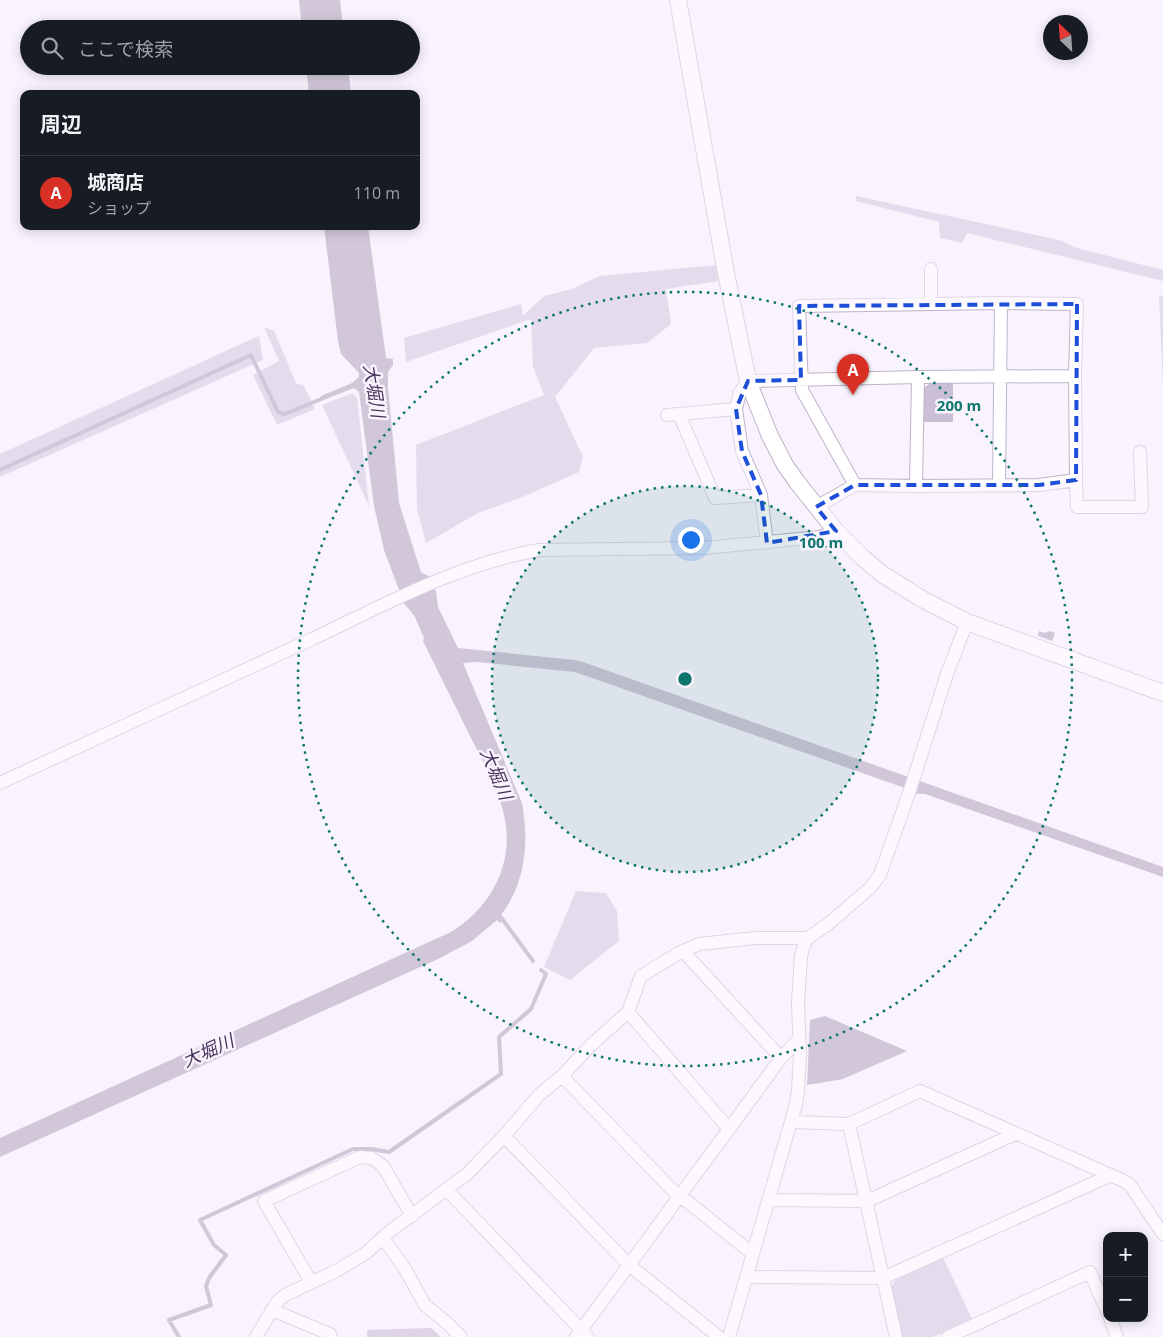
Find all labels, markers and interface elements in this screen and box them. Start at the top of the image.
north arrow [1043,15,1088,60]
search box [20,20,420,75]
icon: search [38,34,66,62]
text: ここで検索 [78,36,173,62]
text: 周辺 [40,110,82,138]
text: 城商店 [87,169,144,195]
text: A [50,182,62,204]
text: 110 m [354,182,400,204]
text: ショップ [87,197,151,219]
pin: A [837,354,869,395]
water label: 大堀川 [359,362,391,421]
text: 200 m [937,395,981,415]
your location [678,527,704,553]
text: 100 m [799,532,843,552]
centre of rings [676,670,694,688]
water label: 大堀川 [475,744,519,805]
water label: 大堀川 [178,1027,239,1072]
map controls [1103,1232,1148,1322]
button: + [1103,1232,1148,1277]
button: − [1103,1277,1148,1322]

